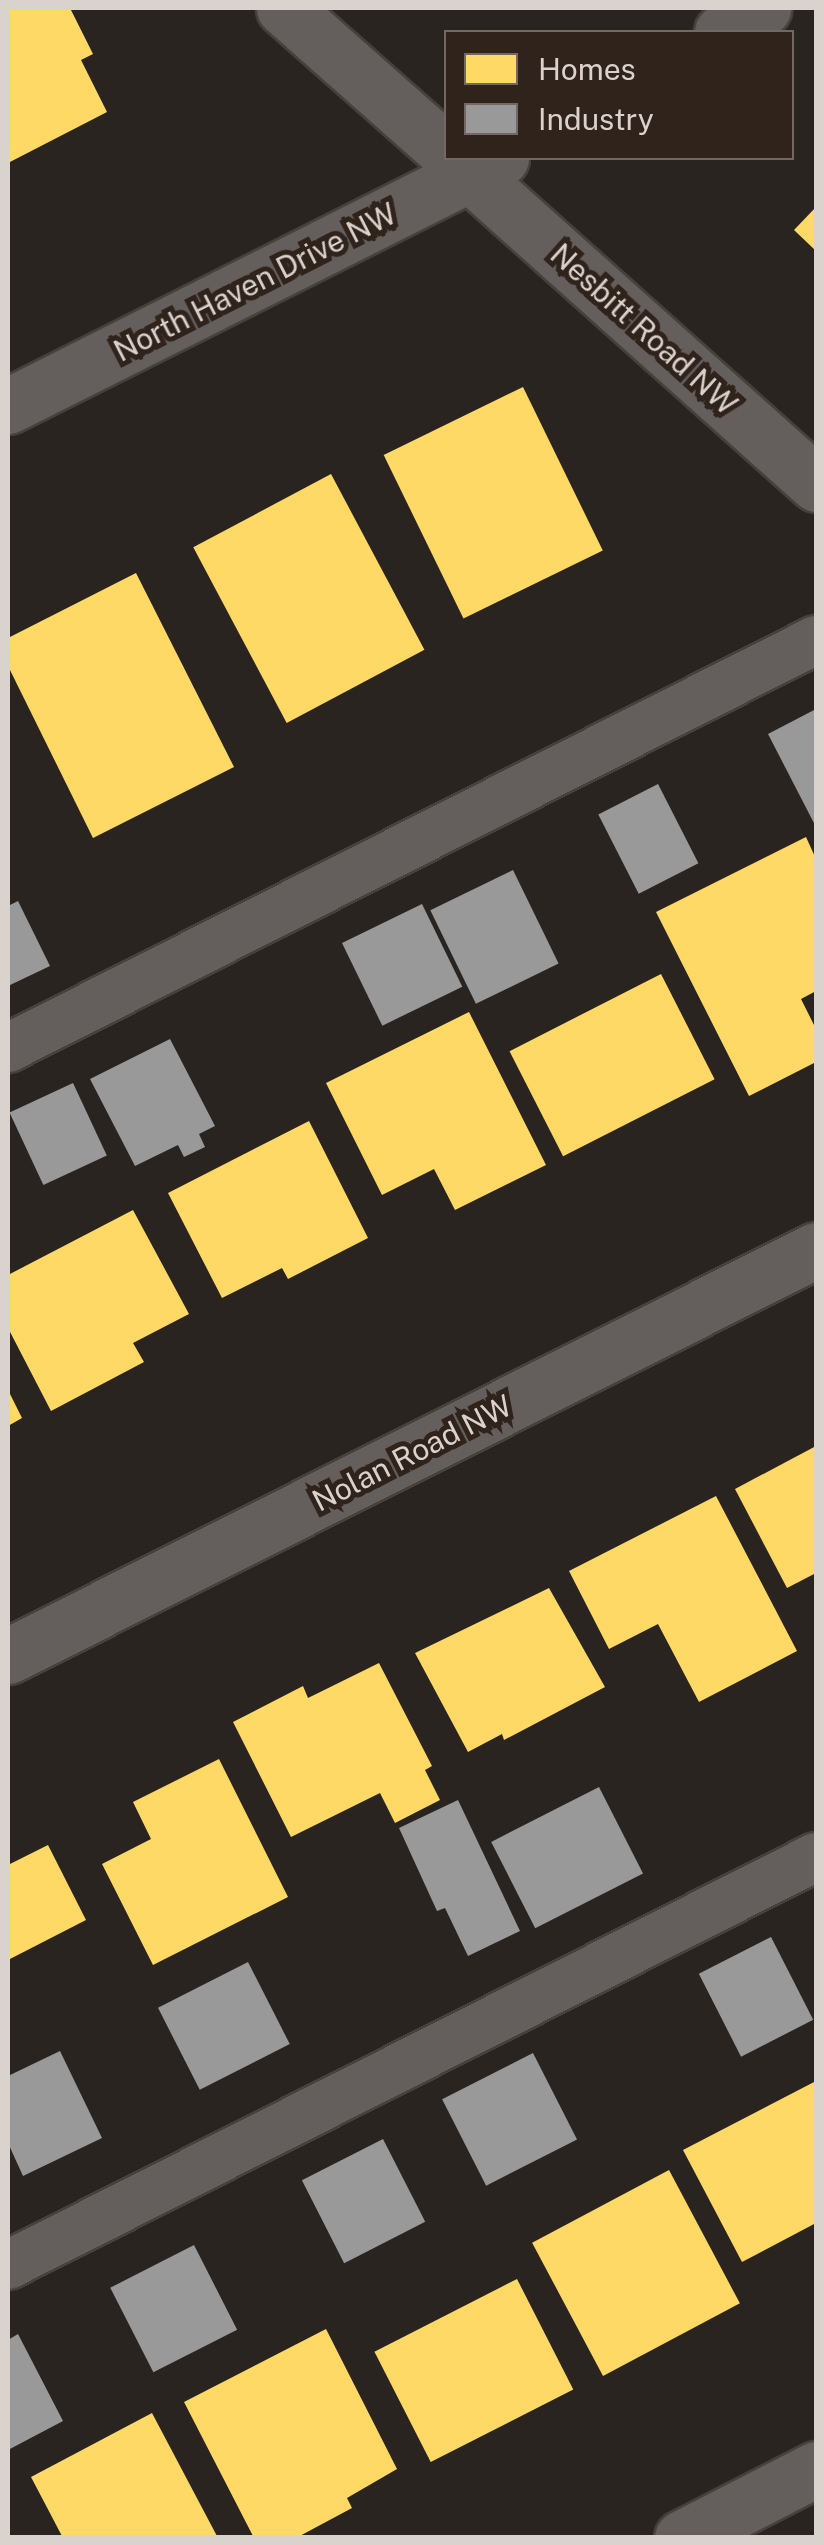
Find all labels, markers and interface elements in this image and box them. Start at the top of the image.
legend [444,30,794,160]
text: Homes [538,51,636,87]
text: Industry [538,101,654,137]
street label: North Haven Drive NW [108,195,402,369]
street label: Nesbitt Road NW [543,236,745,422]
street label: Nolan Road NW [306,1387,518,1519]

